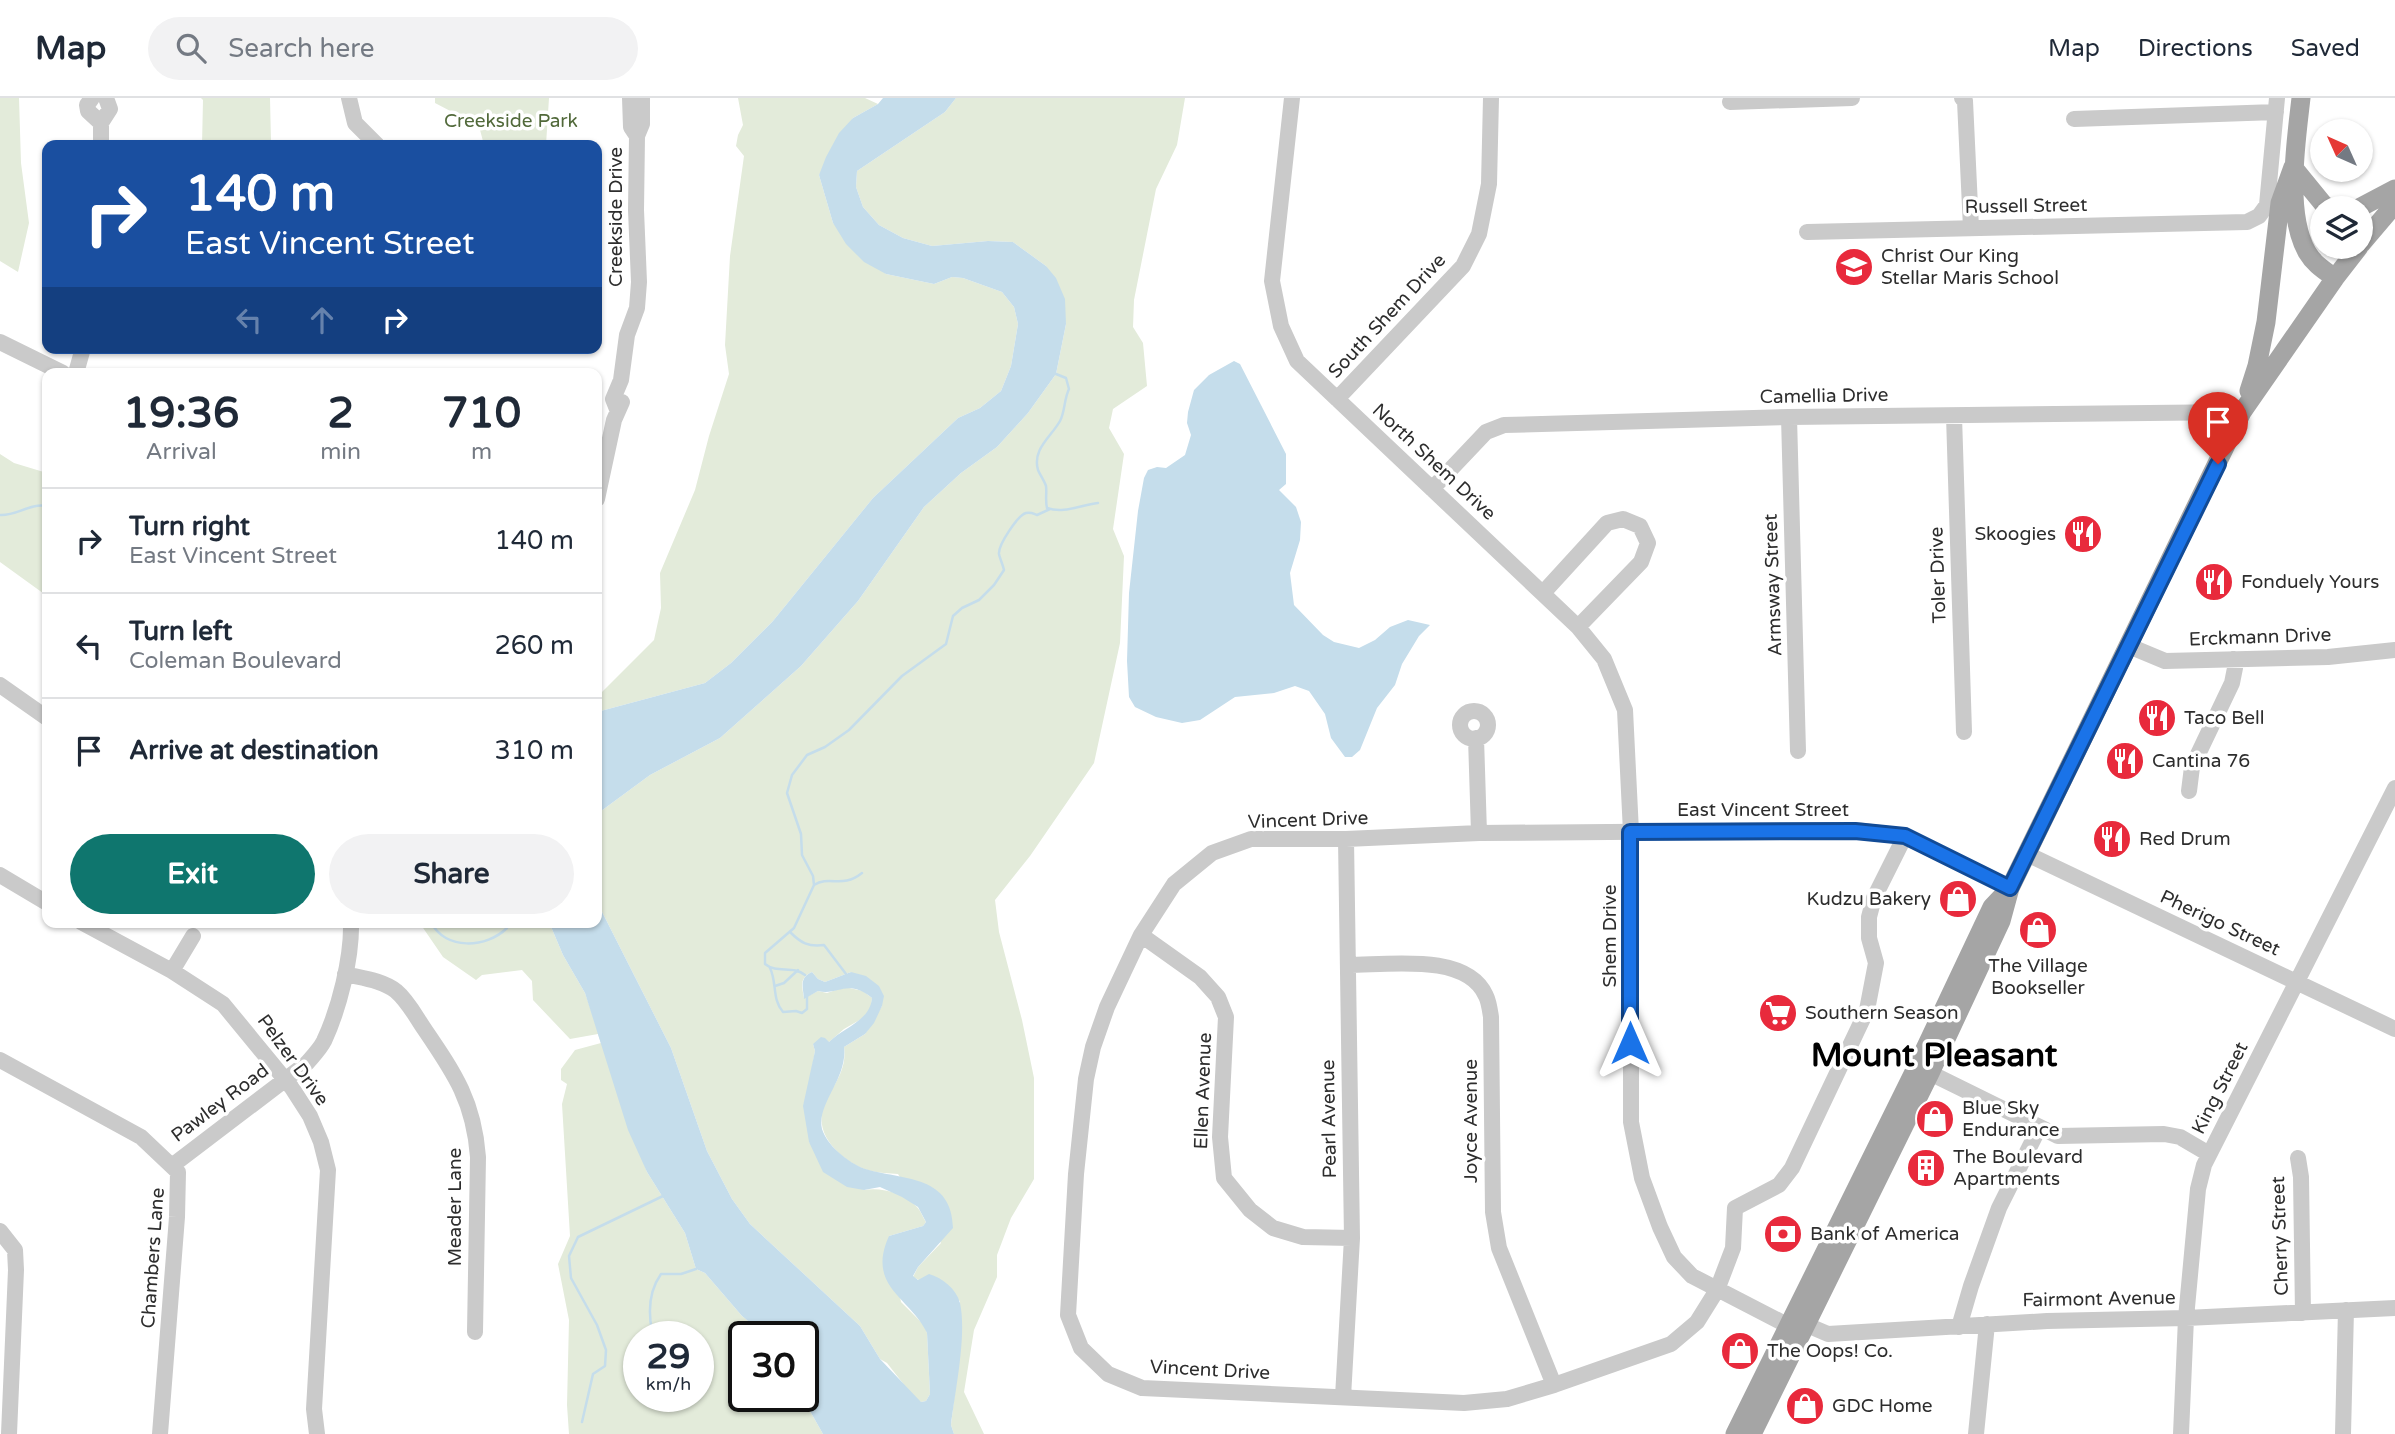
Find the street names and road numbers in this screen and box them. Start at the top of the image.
street label: Creekside Drive [605,147,627,287]
street label: Russell Street [1964,194,2088,218]
street label: South Shem Drive [1324,249,1450,383]
street label: Camellia Drive [1759,384,1889,408]
street label: North Shem Drive [1368,399,1500,525]
street label: Armsway Street [1760,513,1786,657]
street label: Toler Drive [1925,526,1951,624]
street label: Erckmann Drive [2188,624,2332,650]
street label: East Vincent Street [1677,799,1849,821]
street label: Vincent Drive [1247,807,1369,833]
street label: Shem Drive [1599,884,1621,988]
street label: Pherigo Street [2157,886,2283,960]
street label: Pelzer Drive [253,1010,333,1110]
street label: Ellen Avenue [1190,1032,1216,1150]
street label: King Street [2187,1038,2253,1138]
street label: Pawley Road [167,1059,273,1147]
street label: Pearl Avenue [1317,1059,1341,1179]
street label: Joyce Avenue [1460,1059,1482,1183]
street label: Meader Lane [444,1148,466,1266]
street label: Cherry Street [2267,1176,2293,1296]
street label: Chambers Lane [137,1187,169,1329]
street label: Fairmont Avenue [2022,1287,2176,1311]
street label: Vincent Drive [1149,1356,1271,1384]

